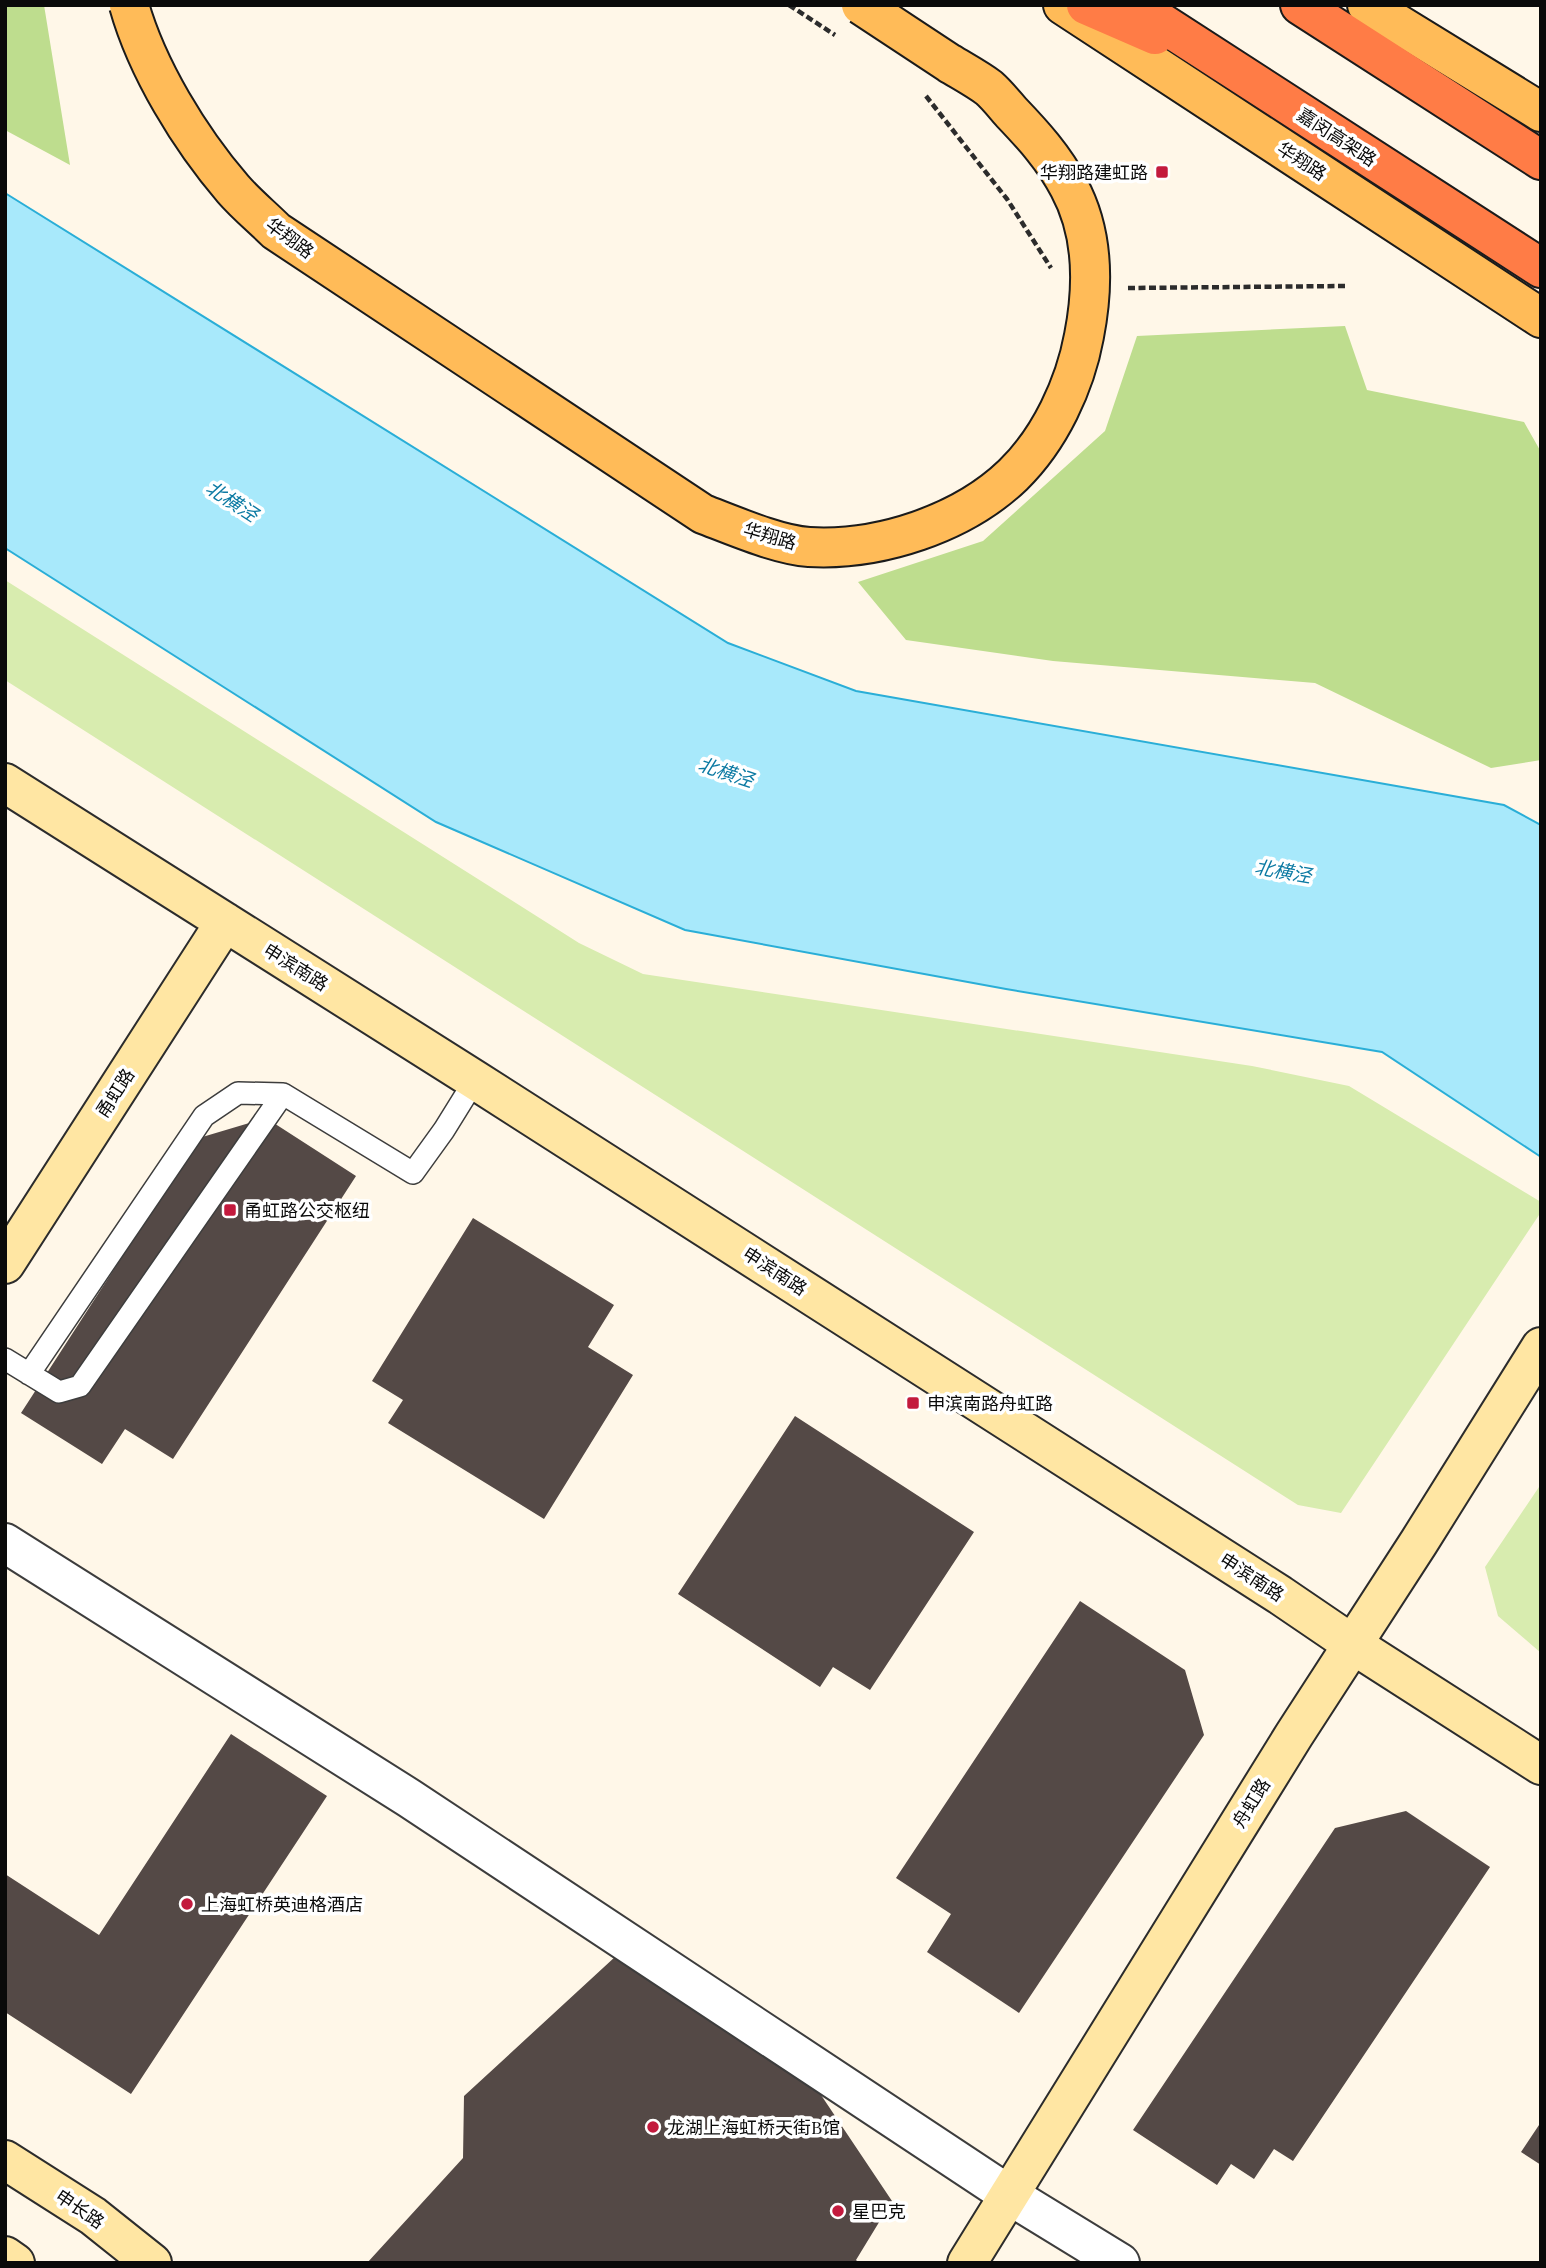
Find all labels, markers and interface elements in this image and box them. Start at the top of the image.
street label: 嘉闵高架路 [1293,103,1381,171]
street label: 华翔路 [1273,137,1331,185]
place label: 华翔路建虹路 [1040,161,1148,184]
marker: 华翔路建虹路 [1154,164,1170,180]
street label: 华翔路 [262,213,318,263]
water label: 北横泾 [202,475,264,528]
street label: 华翔路 [741,518,799,554]
water label: 北横泾 [695,752,759,793]
water label: 北横泾 [1253,854,1315,888]
street label: 申滨南路 [259,938,333,996]
street label: 甬虹路 [91,1064,139,1122]
place label: 甬虹路公交枢纽 [244,1199,370,1222]
marker: 甬虹路公交枢纽 [222,1202,238,1218]
street label: 申滨南路 [739,1242,811,1300]
place label: 申滨南路舟虹路 [927,1392,1053,1415]
marker: 申滨南路舟虹路 [905,1395,921,1411]
street label: 申滨南路 [1216,1548,1288,1606]
street label: 舟虹路 [1227,1774,1275,1832]
place label: 上海虹桥英迪格酒店 [201,1893,363,1916]
marker: 上海虹桥英迪格酒店 [179,1896,195,1912]
place label: 龙湖上海虹桥天街B馆 [667,2116,840,2139]
marker: 龙湖上海虹桥天街B馆 [645,2119,661,2135]
street label: 申长路 [51,2184,109,2234]
place label: 星巴克 [852,2200,906,2223]
marker: 星巴克 [830,2203,846,2219]

